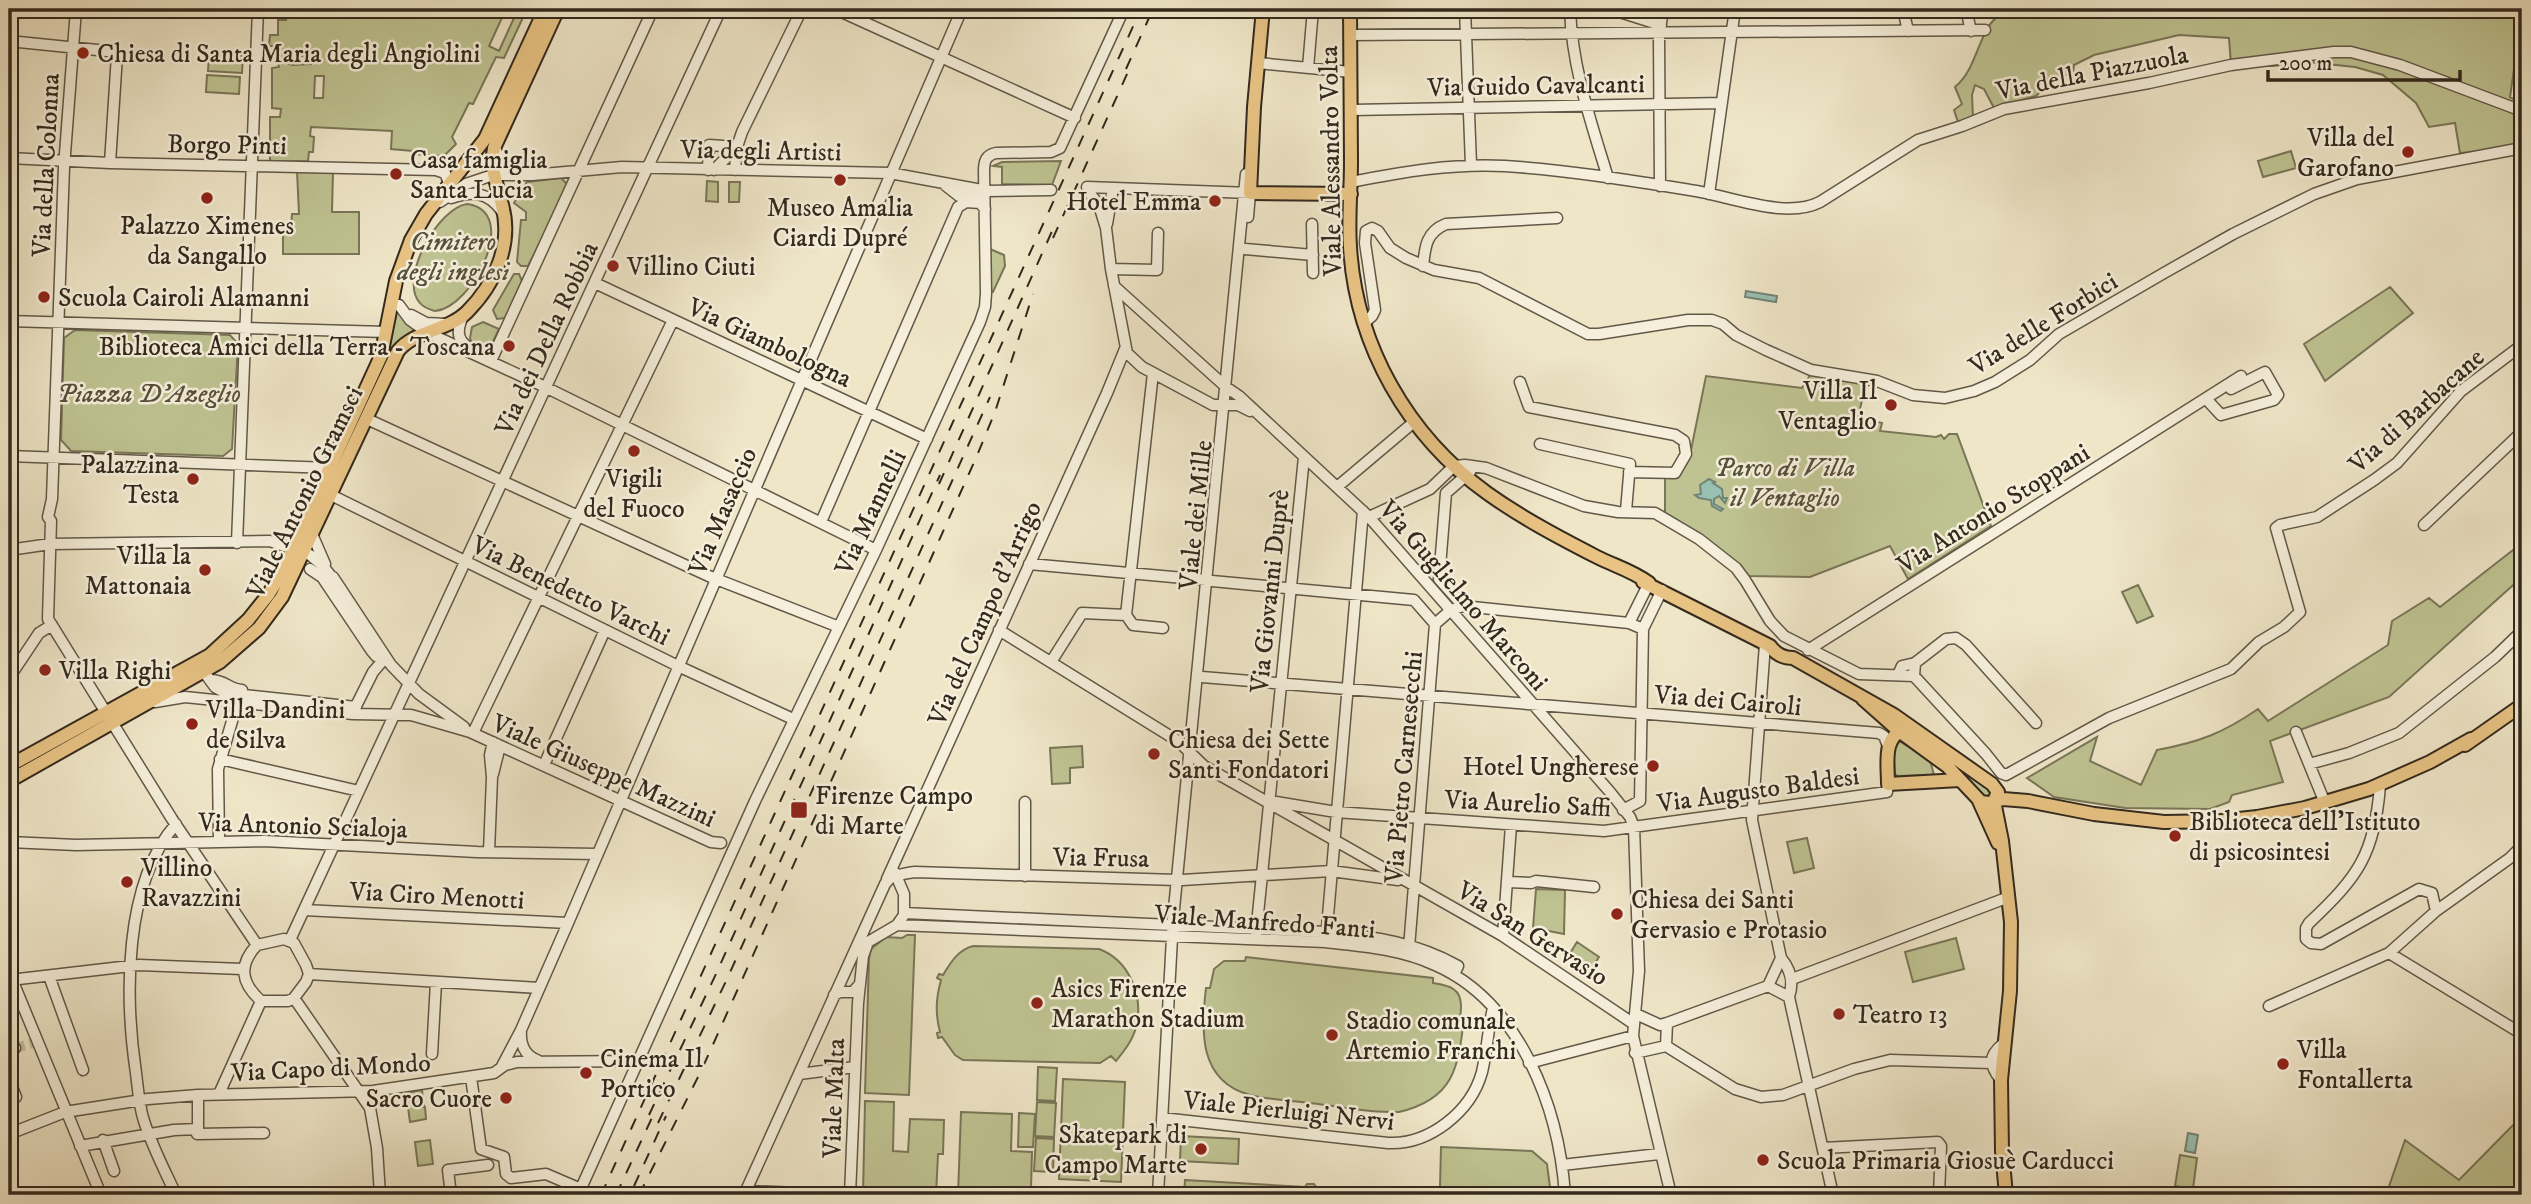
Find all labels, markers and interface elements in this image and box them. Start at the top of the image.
place label: Chiesa di Santa Maria degli Angiolini [97,38,480,71]
scale bar [2268,38,2461,82]
street label: Via della Piazzuola [1992,39,2191,108]
marker: Chiesa di Santa Maria degli Angiolini [75,45,91,61]
street label: Viale Alessandro Volta [1313,45,1350,278]
text: 200 m [2279,51,2332,77]
street label: Via Guido Cavalcanti [1426,68,1645,105]
street label: Via della Colonna [25,72,68,259]
place label: Villa del Garofano [2297,122,2394,185]
street label: Borgo Pinti [167,128,287,163]
street label: Via degli Artisti [679,134,842,169]
place label: Casa famiglia Santa Lucia [410,144,547,207]
marker: Villa del Garofano [2400,144,2416,160]
marker: Casa famiglia Santa Lucia [388,166,404,182]
marker: Museo Amalia Ciardi Dupré [832,172,848,188]
place label: Hotel Emma [1066,186,1201,219]
marker: Palazzo Ximenes da Sangallo [199,190,215,206]
place label: Museo Amalia Ciardi Dupré [767,192,913,255]
marker: Hotel Emma [1207,193,1223,209]
place label: Palazzo Ximenes da Sangallo [120,210,294,273]
park label: Cimitero degli inglesi [396,226,511,289]
street label: Via dei Della Robbia [488,237,607,442]
place label: Villino Ciuti [626,251,755,284]
marker: Villino Ciuti [605,258,621,274]
street label: Via delle Forbici [1962,265,2124,384]
place label: Scuola Cairoli Alamanni [58,282,310,315]
marker: Scuola Cairoli Alamanni [36,289,52,305]
street label: Via Giambologna [681,291,857,396]
place label: Biblioteca Amici della Terra - Toscana [99,331,495,364]
marker: Biblioteca Amici della Terra - Toscana [501,338,517,354]
street label: Via di Barbacane [2341,341,2492,482]
place label: Villa Il Ventaglio [1778,375,1877,438]
park label: Piazza D'Azeglio [57,378,241,411]
street label: Viale Antonio Gramsci [239,381,371,605]
marker: Villa Il Ventaglio [1883,397,1899,413]
street label: Via Antonio Stoppani [1890,437,2096,582]
street label: Viale dei Mille [1172,438,1221,593]
marker: Vigili del Fuoco [626,443,642,459]
street label: Via Masaccio [681,443,765,581]
street label: Via Mannelli [828,445,915,581]
place label: Palazzina Testa [80,449,179,512]
park label: Parco di Villa il Ventaglio [1715,452,1855,515]
place label: Vigili del Fuoco [583,463,685,526]
marker: Palazzina Testa [185,471,201,487]
street label: Via Giovanni Duprè [1243,488,1298,696]
street label: Via Guglielmo Marconi [1370,493,1555,698]
street label: Via del Campo d'Arrigo [921,496,1050,732]
street label: Via Benedetto Varchi [465,529,675,654]
place label: Villa la Mattonaia [85,540,191,603]
marker: Villa la Mattonaia [197,562,213,578]
street label: Via Pietro Carnesecchi [1378,650,1431,886]
place label: Villa Righi [58,655,171,688]
marker: Villa Righi [37,662,53,678]
street label: Via dei Cairoli [1652,679,1803,724]
place label: Villa Dandini de Silva [205,694,345,757]
street label: Viale Giuseppe Mazzini [485,707,720,836]
marker: Villa Dandini de Silva [184,716,200,732]
place label: Chiesa dei Sette Santi Fondatori [1168,724,1330,787]
marker: Chiesa dei Sette Santi Fondatori [1146,746,1162,762]
place label: Hotel Ungherese [1462,751,1639,784]
marker: Hotel Ungherese [1645,758,1661,774]
street label: Via Augusto Baldesi [1654,760,1861,821]
place label: Firenze Campo di Marte [815,780,973,843]
street label: Via Aurelio Saffi [1443,784,1612,825]
marker: Firenze Campo di Marte [789,800,809,820]
street label: Via Antonio Scialoja [197,806,408,847]
place label: Biblioteca dell'Istituto di psicosintesi [2189,806,2420,869]
marker: Biblioteca dell'Istituto di psicosintesi [2167,828,2183,844]
street label: Via Frusa [1052,841,1149,876]
place label: Villino Ravazzini [140,852,241,915]
marker: Villino Ravazzini [119,874,135,890]
street label: Via San Gervasio [1449,874,1614,994]
street label: Via Ciro Menotti [348,875,525,918]
place label: Chiesa dei Santi Gervasio e Protasio [1631,884,1827,947]
street label: Viale Manfredo Fanti [1152,898,1376,947]
marker: Chiesa dei Santi Gervasio e Protasio [1609,906,1625,922]
place label: Asics Firenze Marathon Stadium [1051,973,1245,1036]
marker: Asics Firenze Marathon Stadium [1029,995,1045,1011]
place label: Teatro 13 [1853,999,1947,1032]
place label: Stadio comunale Artemio Franchi [1346,1005,1516,1068]
marker: Teatro 13 [1831,1006,1847,1022]
marker: Stadio comunale Artemio Franchi [1324,1027,1340,1043]
place label: Villa Fontallerta [2296,1034,2413,1097]
street label: Viale Malta [816,1038,853,1160]
place label: Cinema Il Portico [600,1043,703,1106]
street label: Via Capo di Mondo [230,1047,432,1090]
marker: Villa Fontallerta [2275,1056,2291,1072]
marker: Cinema Il Portico [578,1065,594,1081]
place label: Sacro Cuore [365,1083,492,1116]
street label: Viale Pierluigi Nervi [1181,1084,1396,1139]
marker: Sacro Cuore [498,1090,514,1106]
place label: Skatepark di Campo Marte [1044,1119,1187,1182]
marker: Skatepark di Campo Marte [1193,1141,1209,1157]
place label: Scuola Primaria Giosuè Carducci [1777,1145,2114,1178]
marker: Scuola Primaria Giosuè Carducci [1755,1152,1771,1168]

